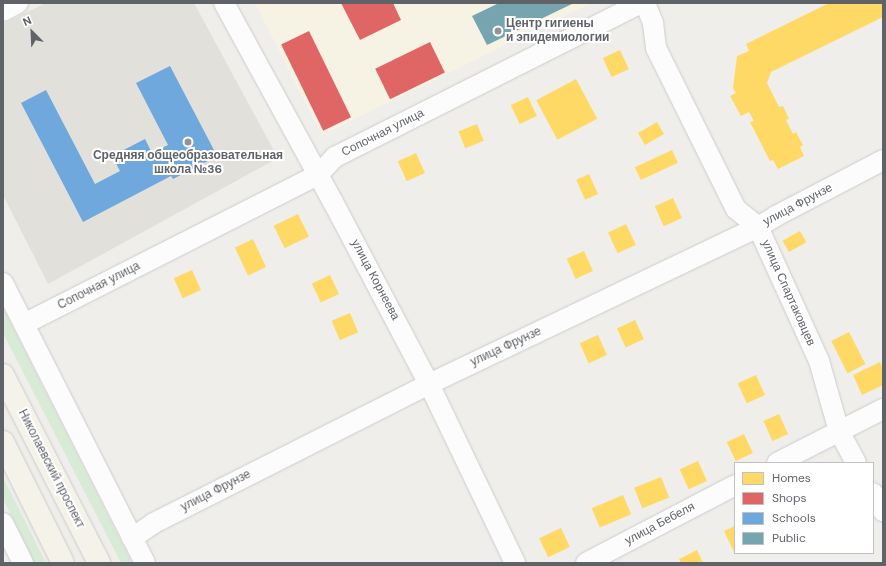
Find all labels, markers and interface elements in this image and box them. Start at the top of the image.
north arrow [12,12,52,52]
text: N [21,13,34,29]
place label: Центр гигиены и эпидемиологии [506,17,609,45]
marker: Центр гигиены и эпидемиологии [493,26,503,36]
street label: Сопочная улица [339,106,427,160]
marker: Средняя общеобразовательная школа №36 [183,137,193,147]
place label: Средняя общеобразовательная школа №36 [93,149,283,177]
street label: улица Фрунзе [761,181,835,229]
street label: улица Корнеева [348,237,402,323]
street label: улица Спартаковцев [758,238,818,348]
street label: Сопочная улица [55,259,143,313]
street label: улица Фрунзе [468,324,544,370]
street label: Николаевский проспект [15,407,87,531]
legend [734,462,874,554]
street label: улица Фрунзе [179,467,253,515]
text: Homes [772,470,811,486]
text: Shops [772,490,807,506]
street label: улица Бебеля [623,500,697,548]
text: Schools [772,510,816,526]
text: Public [772,530,806,546]

